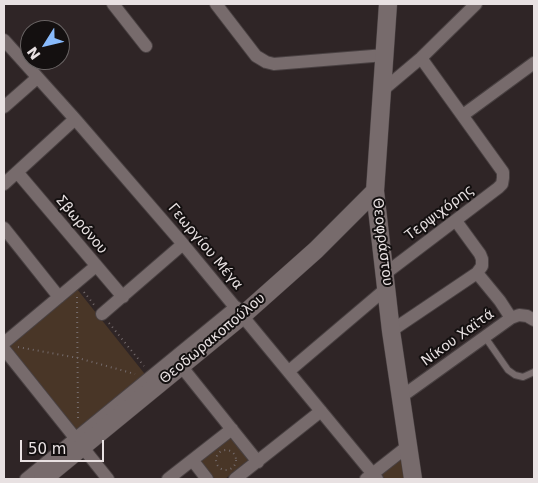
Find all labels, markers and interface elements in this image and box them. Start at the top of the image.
north arrow [20,20,70,70]
text: N [24,44,44,63]
street label: Τερψιχόρης [402,182,478,244]
street label: Σβωρόνου [52,192,110,258]
street label: Θεοφράστου [368,197,396,287]
street label: Γεωργίου Μέγα [164,201,246,293]
street label: Θεοδωρακοπούλου [157,290,269,388]
street label: Νίκου Χαϊτά [418,306,498,370]
scale bar [22,430,106,462]
text: 50 m [28,440,66,458]

